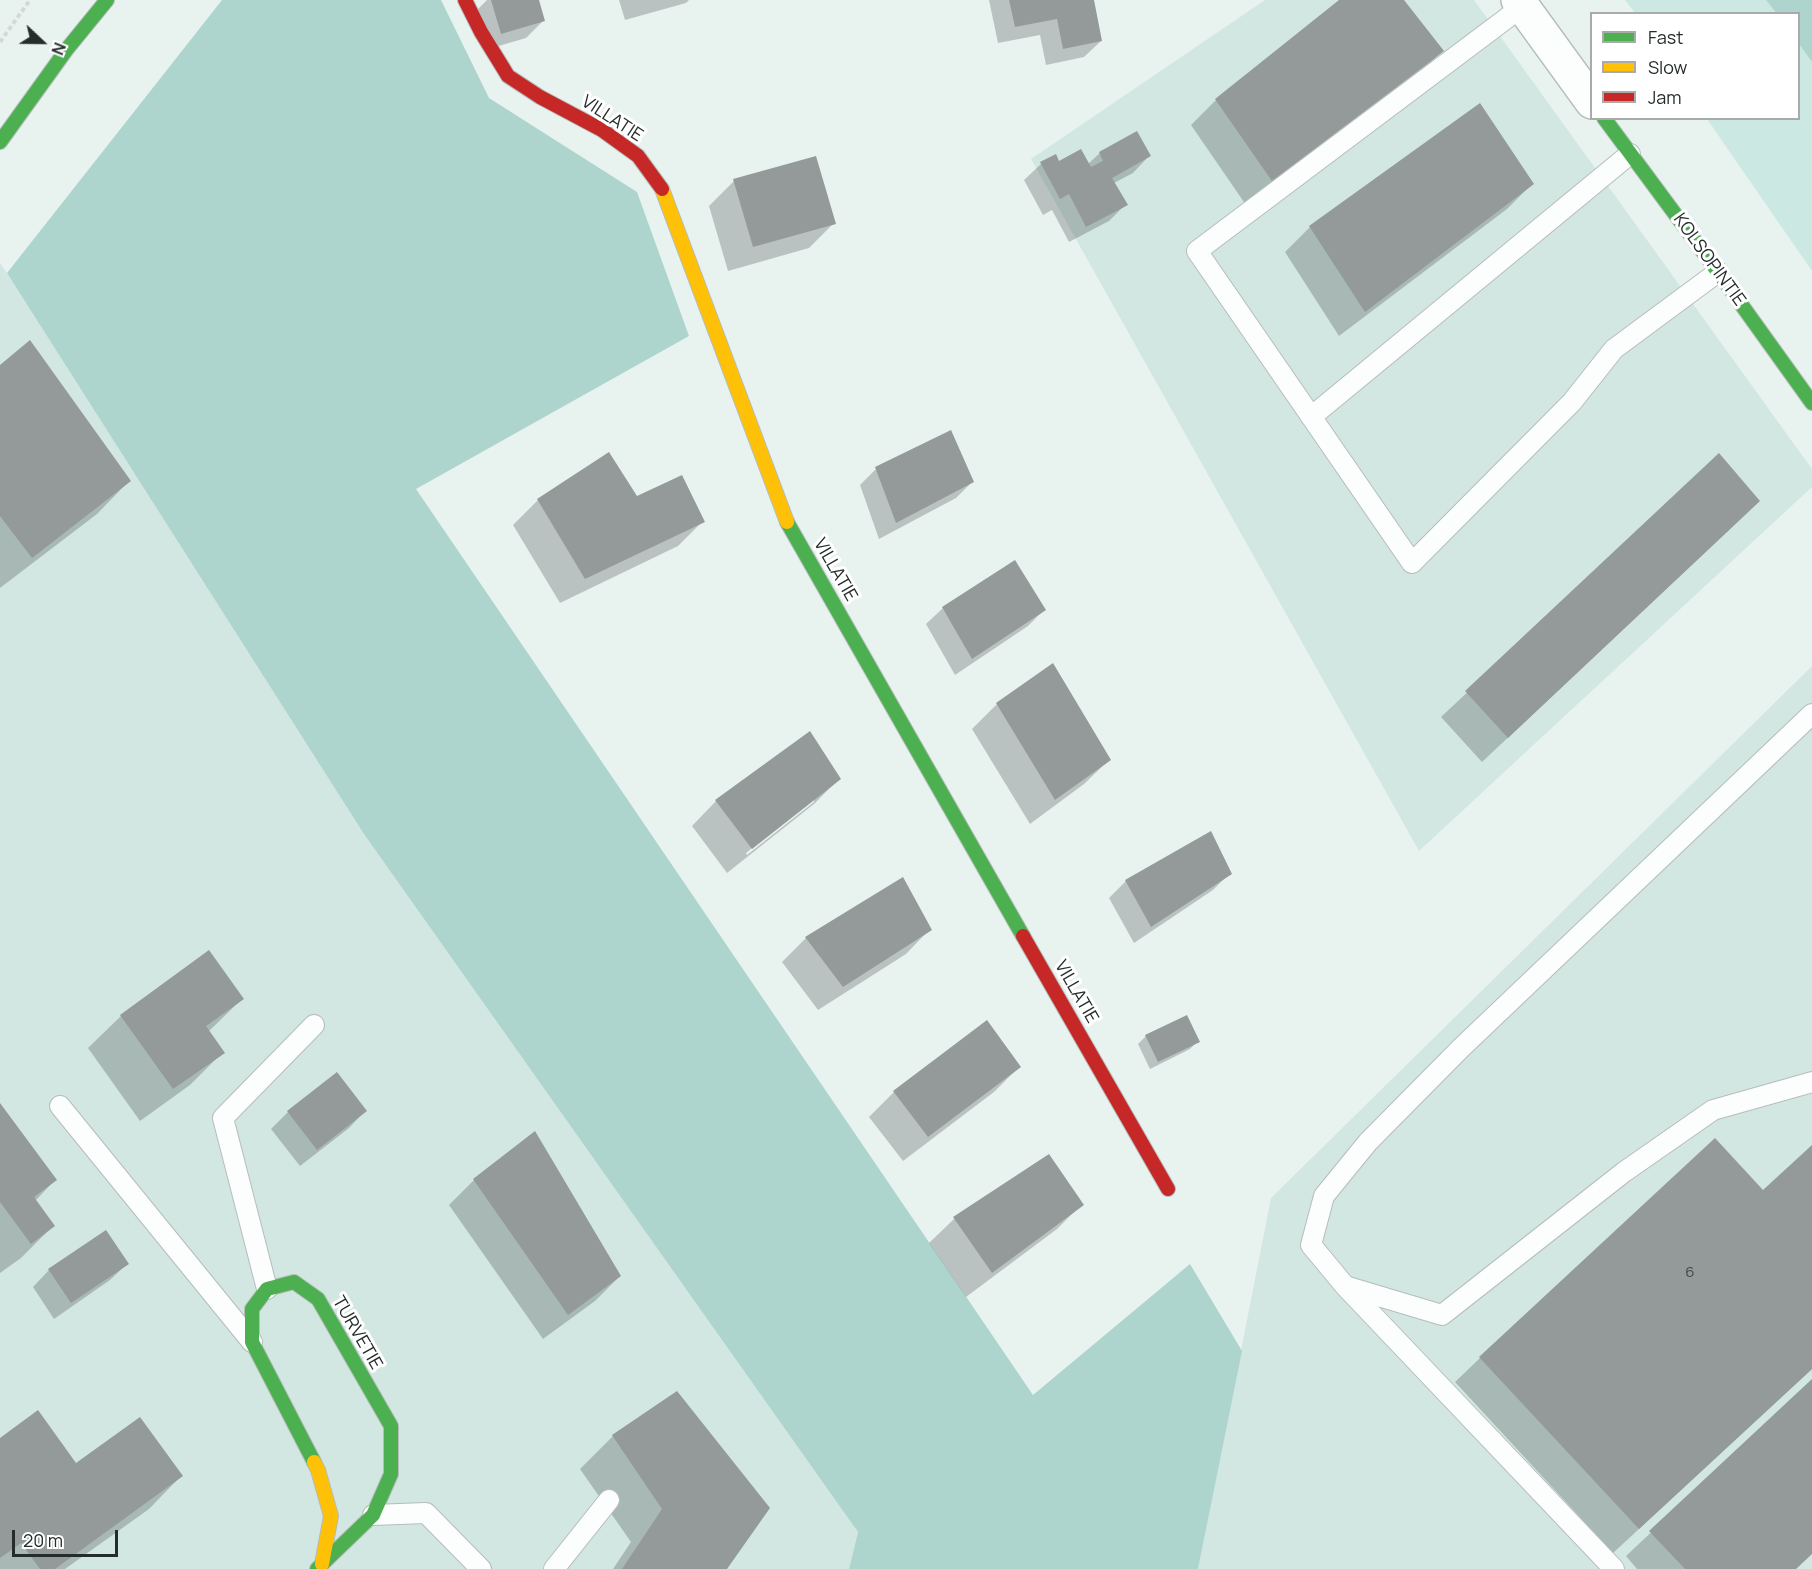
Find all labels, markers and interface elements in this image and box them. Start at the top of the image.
north arrow [12,12,72,72]
legend [1590,12,1800,120]
text: Fast [1648,25,1683,49]
text: N [46,39,71,58]
text: Slow [1648,55,1687,79]
text: Jam [1648,85,1682,109]
street label: VILLATIE [577,91,647,147]
street label: KOLSOPINTIE [1668,210,1750,310]
street label: VILLATIE [808,535,862,605]
street label: VILLATIE [1049,957,1103,1027]
house number: 6 [1685,1264,1695,1282]
street label: TURVETIE [327,1293,387,1373]
scale bar [15,1518,122,1556]
text: 20 m [23,1528,63,1552]

